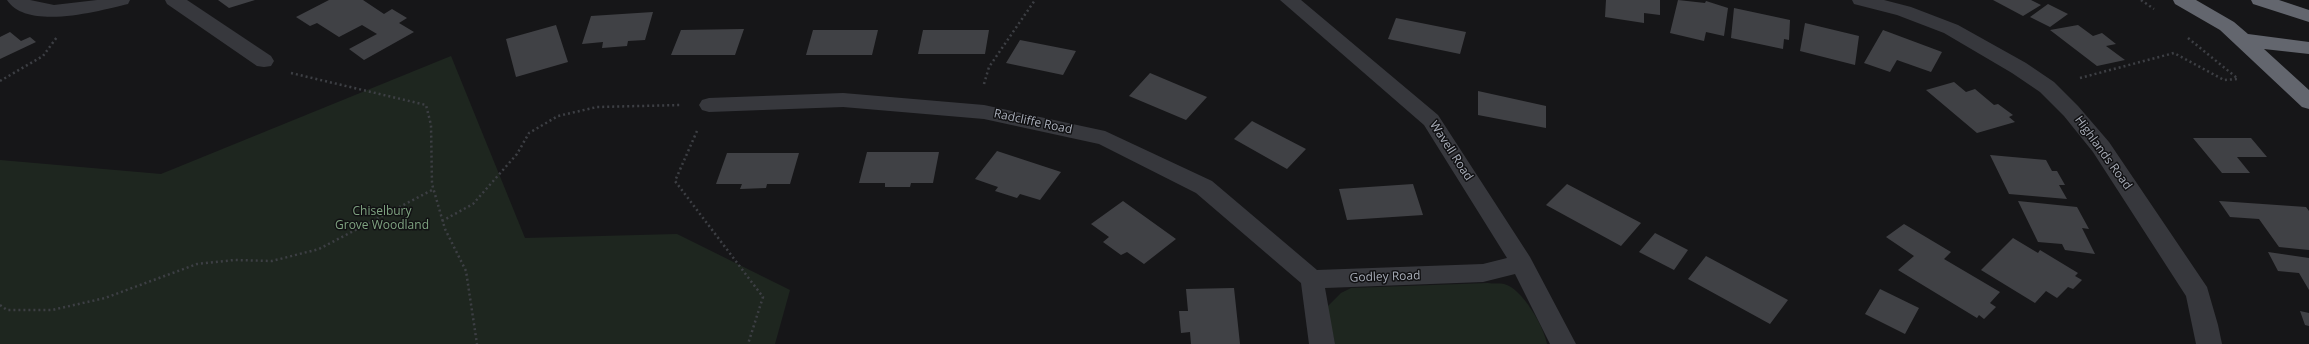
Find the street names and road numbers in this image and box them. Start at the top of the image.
street label: Radcliffe Road [992,107,1074,137]
street label: Highlands Road [2071,113,2135,193]
street label: Wavell Road [1426,118,1476,184]
street label: Godley Road [1349,269,1421,285]

